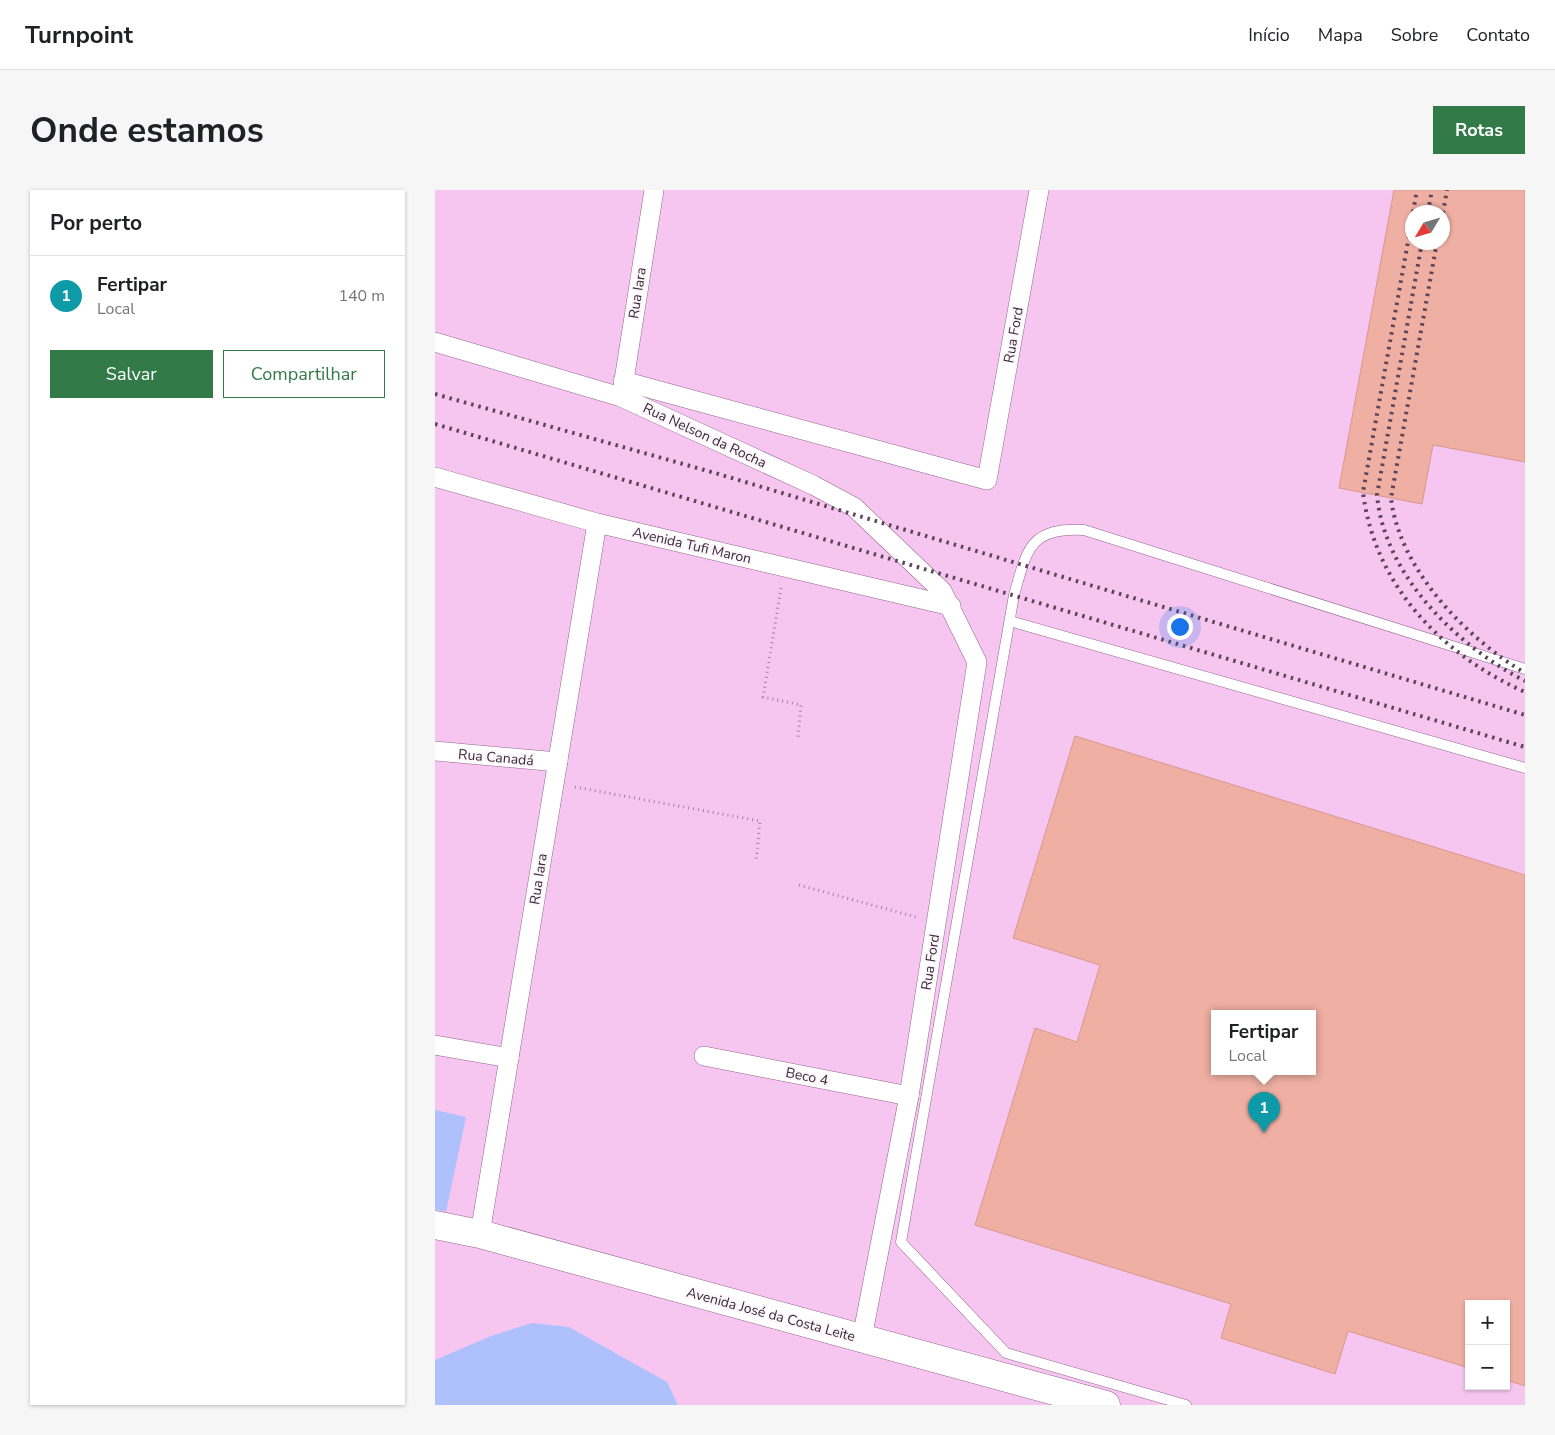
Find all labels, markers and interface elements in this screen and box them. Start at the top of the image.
text: Turnpoint [25,19,133,51]
text: Início [1248,23,1290,47]
text: Mapa [1318,23,1363,47]
text: Sobre [1391,23,1438,47]
text: Contato [1466,23,1530,47]
button: Rotas [1433,106,1525,154]
text: Onde estamos [30,107,264,154]
north arrow [1405,205,1450,250]
text: Por perto [50,209,142,237]
street label: Rua Iara [624,266,651,320]
text: Fertipar [97,272,167,298]
text: 1 [61,285,71,307]
text: 140 m [338,285,385,307]
text: Local [97,298,135,320]
street label: Rua Ford [999,306,1028,365]
button: Salvar [50,350,213,398]
button: Compartilhar [223,350,385,398]
street label: Rua Nelson da Rocha [640,398,770,472]
street label: Avenida Tufi Maron [631,523,753,568]
your location [1167,614,1193,640]
street label: Rua Canadá [457,745,535,770]
street label: Rua Iara [525,852,552,906]
street label: Rua Ford [917,933,944,991]
popup [1211,1010,1316,1075]
text: Fertipar [1229,1019,1299,1045]
text: Local [1229,1045,1267,1067]
street label: Beco 4 [784,1063,830,1090]
pin: 1 [1248,1092,1280,1133]
street label: Avenida José da Costa Leite [684,1283,857,1346]
map controls [1465,1300,1510,1390]
button: + [1465,1300,1510,1345]
button: − [1465,1345,1510,1390]

